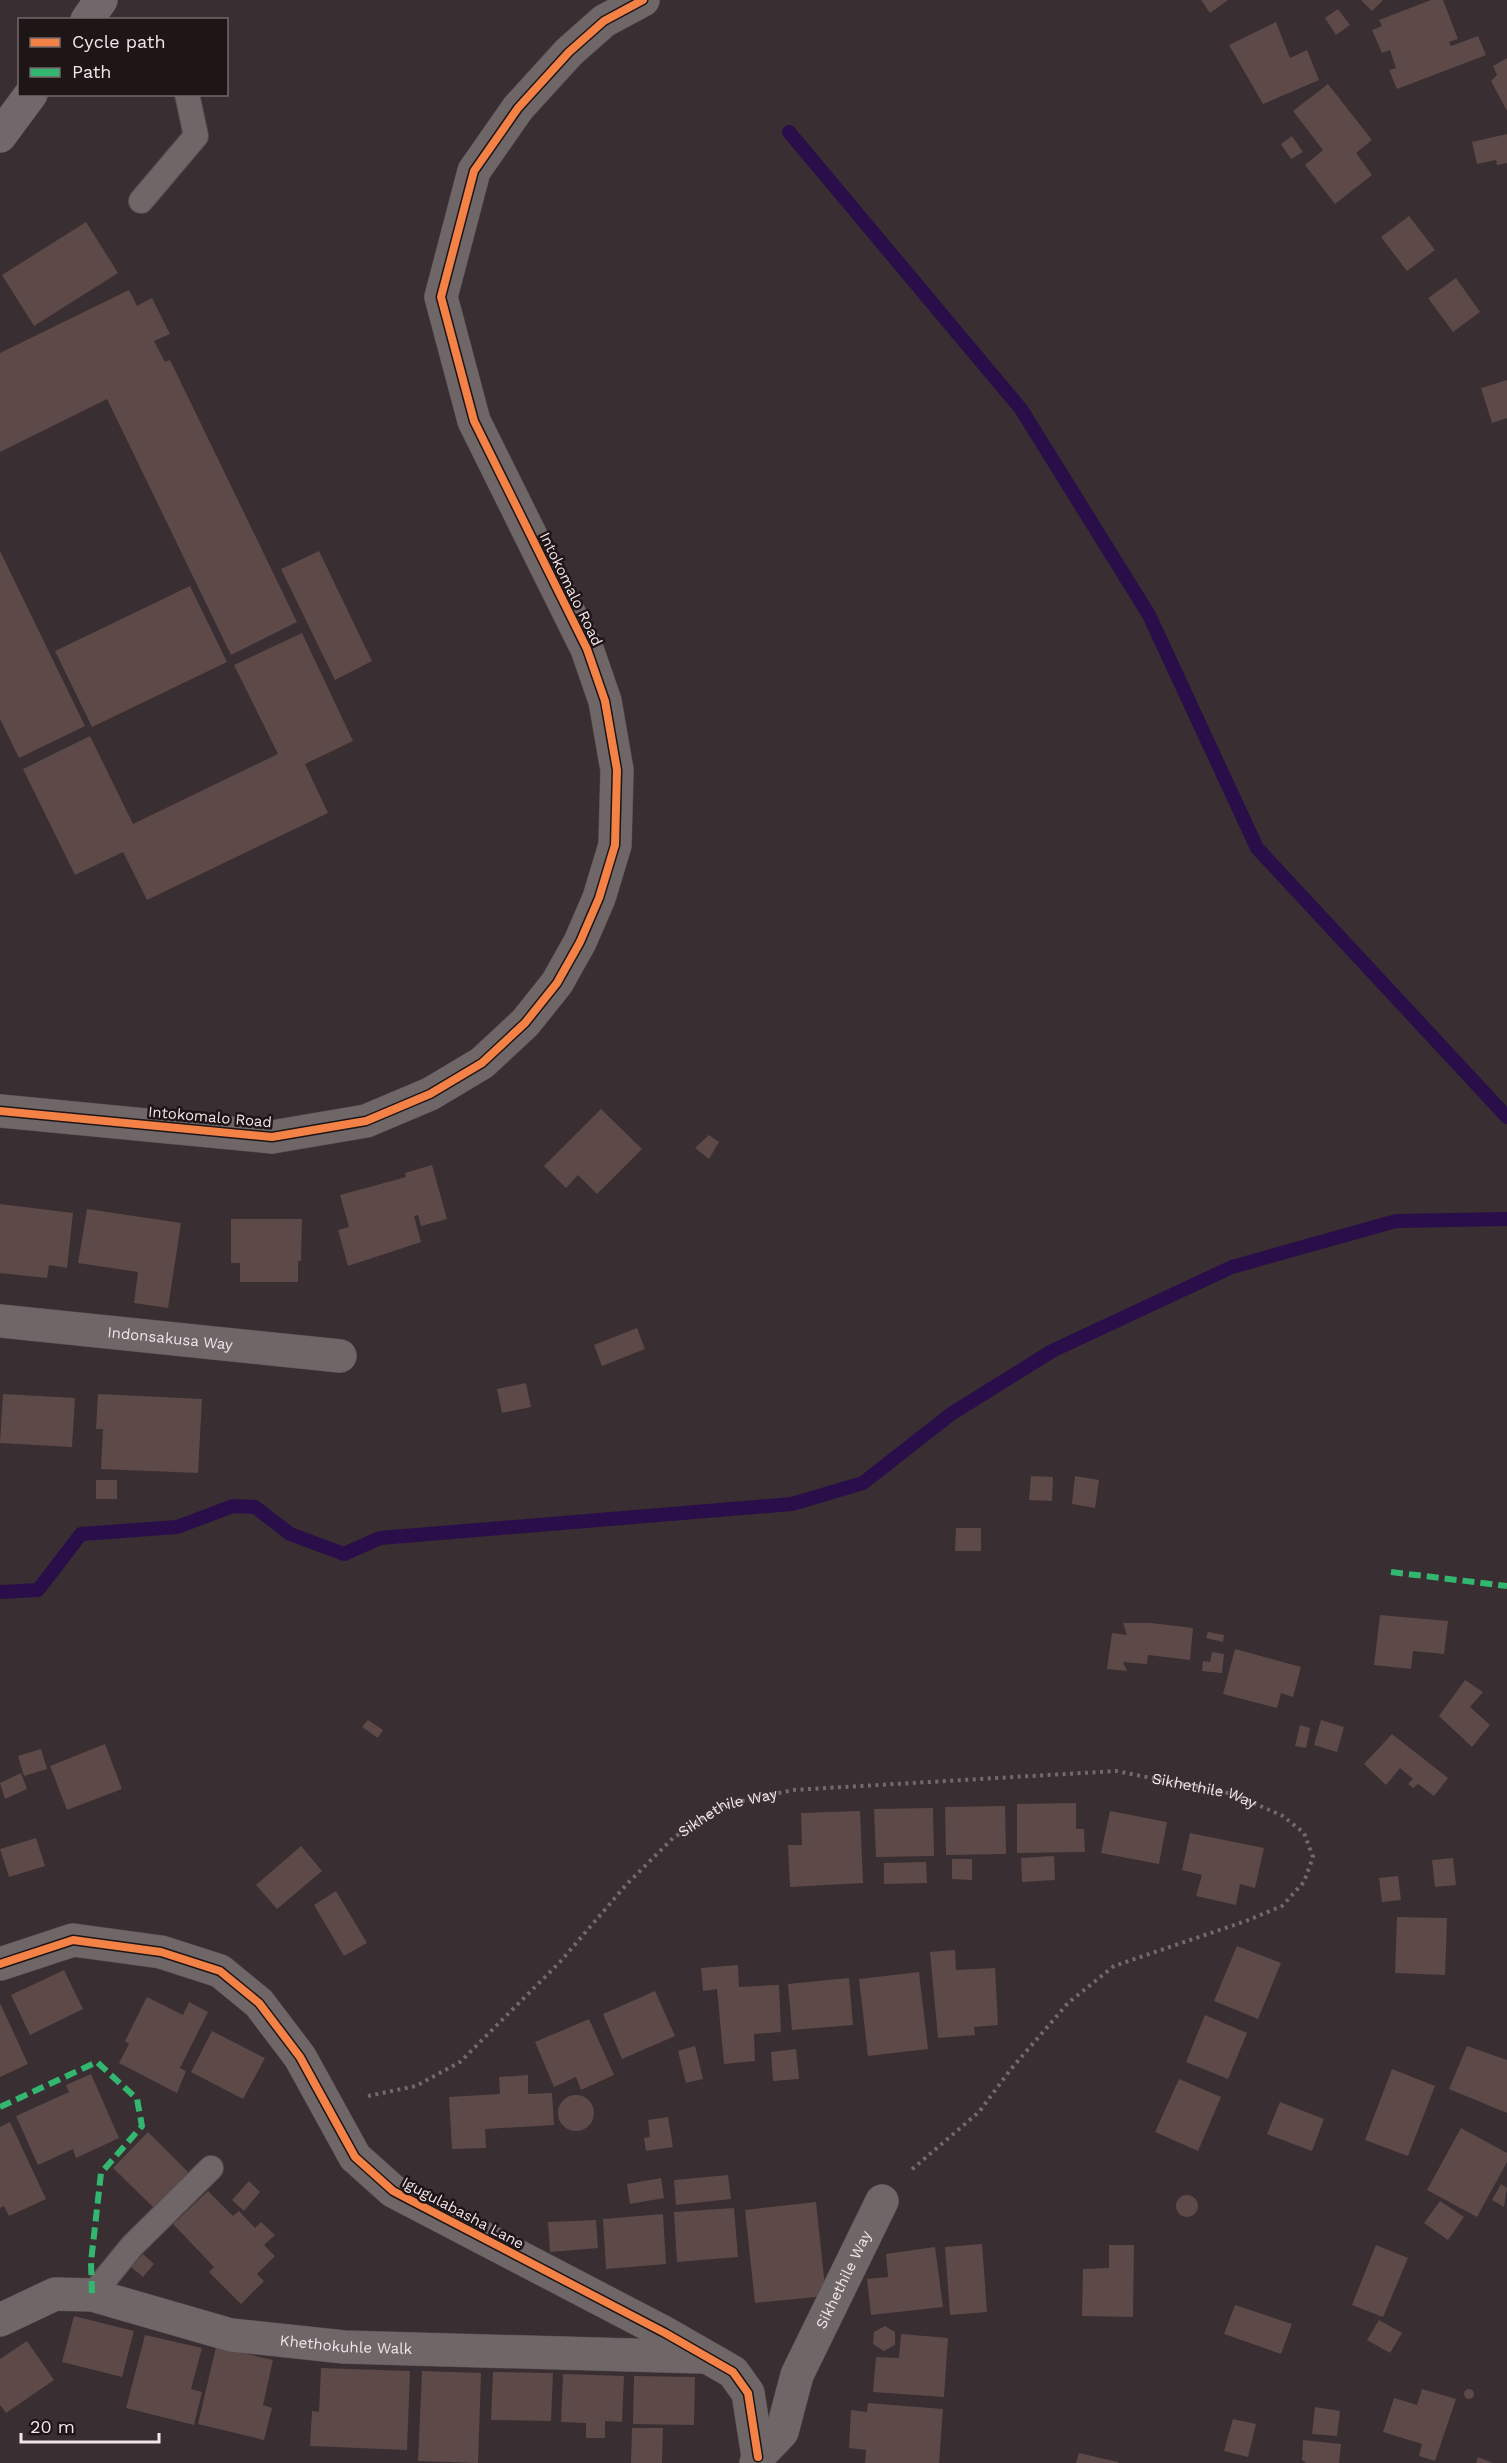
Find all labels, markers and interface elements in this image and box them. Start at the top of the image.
legend [18,18,228,96]
text: Cycle path [72,31,166,52]
text: Path [72,61,112,82]
street label: Intokomalo Road [536,529,606,649]
street label: Intokomalo Road [147,1103,273,1131]
street label: Indonsakusa Way [106,1323,234,1354]
street label: Sikhethile Way [1151,1769,1260,1812]
street label: Sikhethile Way [675,1785,779,1841]
street label: Igugulabasha Lane [399,2173,527,2253]
street label: Sikhethile Way [812,2227,875,2332]
street label: Khethokuhle Walk [279,2331,413,2358]
scale bar [21,2406,159,2444]
text: 20 m [30,2416,75,2437]

